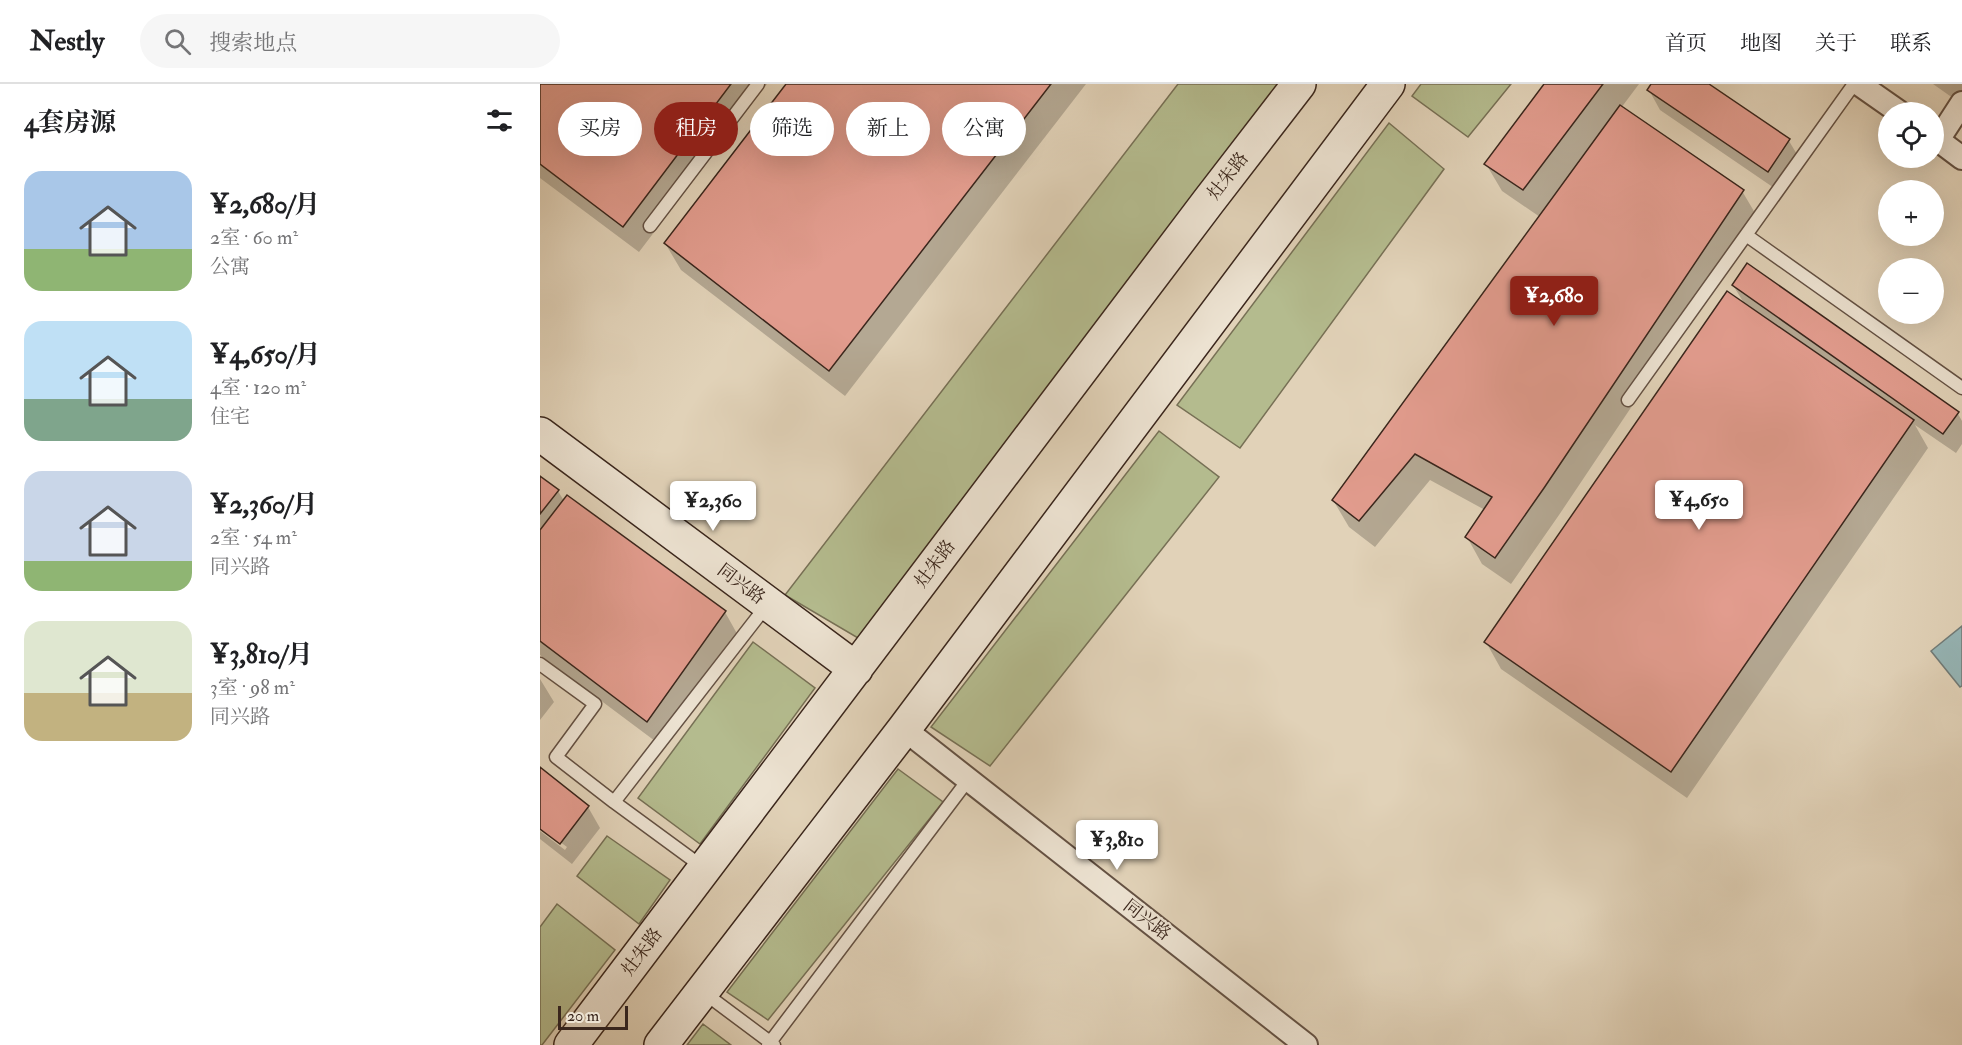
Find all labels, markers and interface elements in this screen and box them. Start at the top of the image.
search box [140,14,560,68]
text: Nestly [30,24,104,59]
icon: search [161,25,194,58]
text: 搜索地点 [209,29,297,57]
text: 首页 [1665,30,1707,57]
text: 地图 [1740,30,1782,57]
text: 关于 [1815,30,1857,57]
text: 联系 [1890,30,1932,57]
chip: 买房 [558,102,642,156]
chip: 租房 [654,102,738,156]
chip: 筛选 [750,102,834,156]
chip: 新上 [846,102,930,156]
chip: 公寓 [942,102,1026,156]
map controls [1878,102,1944,324]
button: locate [1878,102,1944,168]
icon: filters [483,104,516,137]
text: 4套房源 [24,107,116,139]
street label: 灶朱路 [1202,148,1254,204]
button: + [1878,180,1944,246]
text: ¥2,680/月 [210,189,320,221]
icon: home [72,195,144,267]
text: 2室 · 60 m² [210,225,298,250]
text: 公寓 [210,254,250,279]
button: − [1878,258,1944,324]
pin: ¥2,680 [1505,276,1603,327]
text: ¥2,680 [1524,283,1584,308]
text: ¥4,650/月 [210,339,321,371]
icon: home [72,345,144,417]
text: 4室 · 120 m² [210,375,306,400]
text: 住宅 [210,404,250,429]
pin: ¥4,650 [1650,480,1748,531]
pin: ¥2,360 [664,481,762,532]
text: ¥4,650 [1669,487,1729,512]
text: ¥2,360 [684,488,742,513]
text: ¥2,360/月 [210,489,318,521]
icon: home [72,495,144,567]
text: 2室 · 54 m² [210,525,297,550]
street label: 灶朱路 [910,536,960,592]
text: 同兴路 [210,554,270,579]
street label: 同兴路 [713,559,769,609]
text: ¥3,810/月 [210,639,313,671]
icon: home [72,645,144,717]
text: 3室 · 98 m² [210,675,295,700]
text: 同兴路 [210,704,270,729]
pin: ¥3,810 [1068,820,1166,871]
text: ¥3,810 [1090,827,1144,852]
street label: 同兴路 [1119,894,1175,946]
street label: 灶朱路 [617,924,667,980]
scale bar [558,1003,628,1030]
text: 20 m [567,1006,599,1026]

